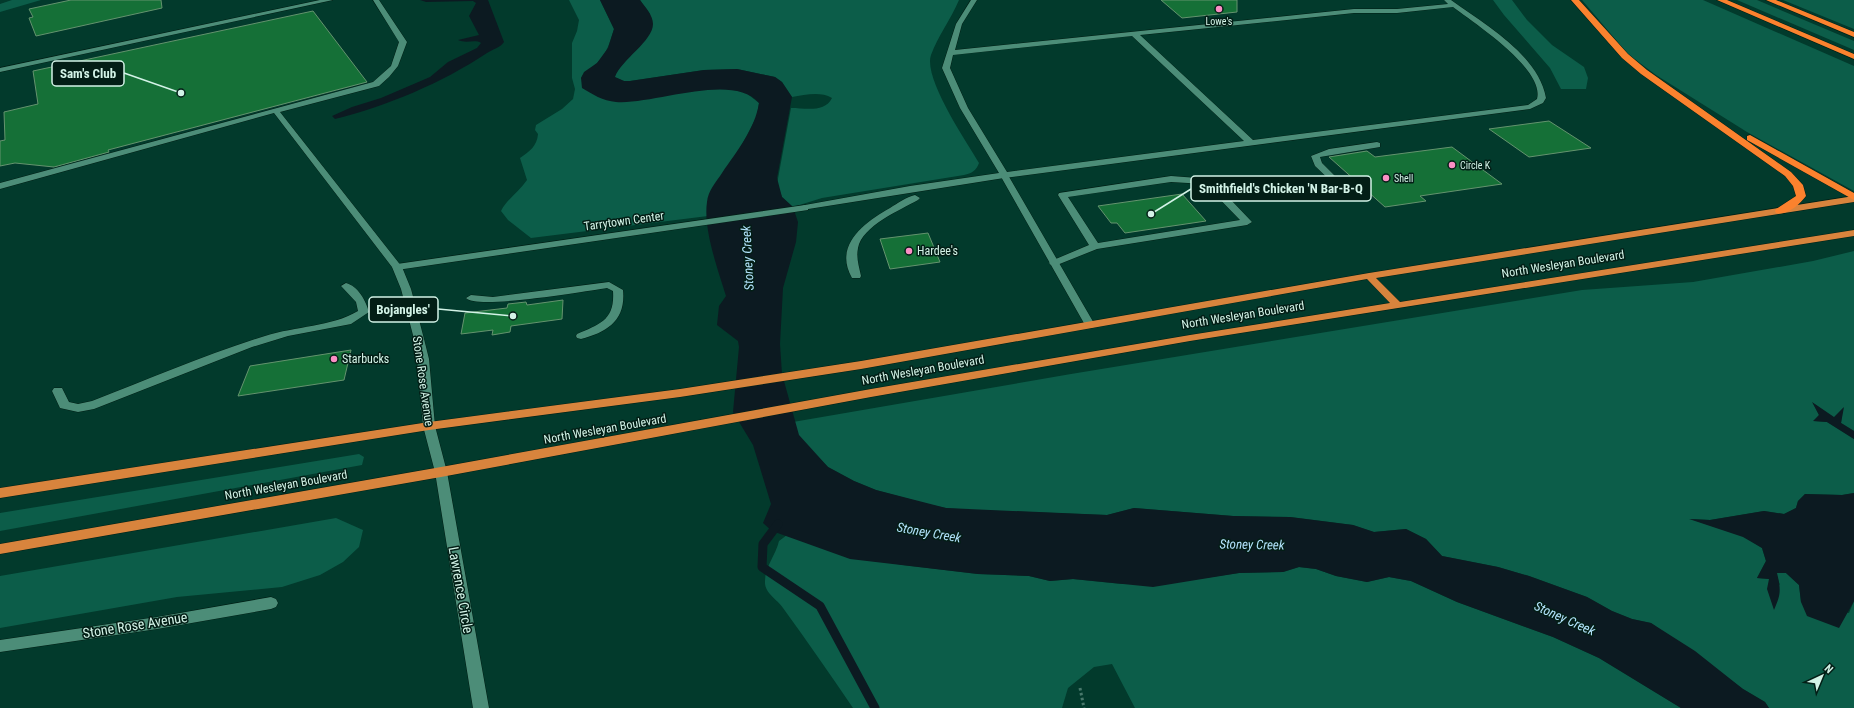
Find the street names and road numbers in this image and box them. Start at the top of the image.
street label: Tarrytown Center [583,208,665,234]
street label: North Wesleyan Boulevard [1501,247,1625,281]
street label: North Wesleyan Boulevard [1181,298,1305,332]
street label: Stone Rose Avenue [410,335,436,427]
street label: North Wesleyan Boulevard [861,352,985,388]
street label: North Wesleyan Boulevard [543,411,667,447]
street label: North Wesleyan Boulevard [224,467,348,503]
street label: Lawrence Circle [446,545,477,635]
street label: Stone Rose Avenue [82,609,189,641]

